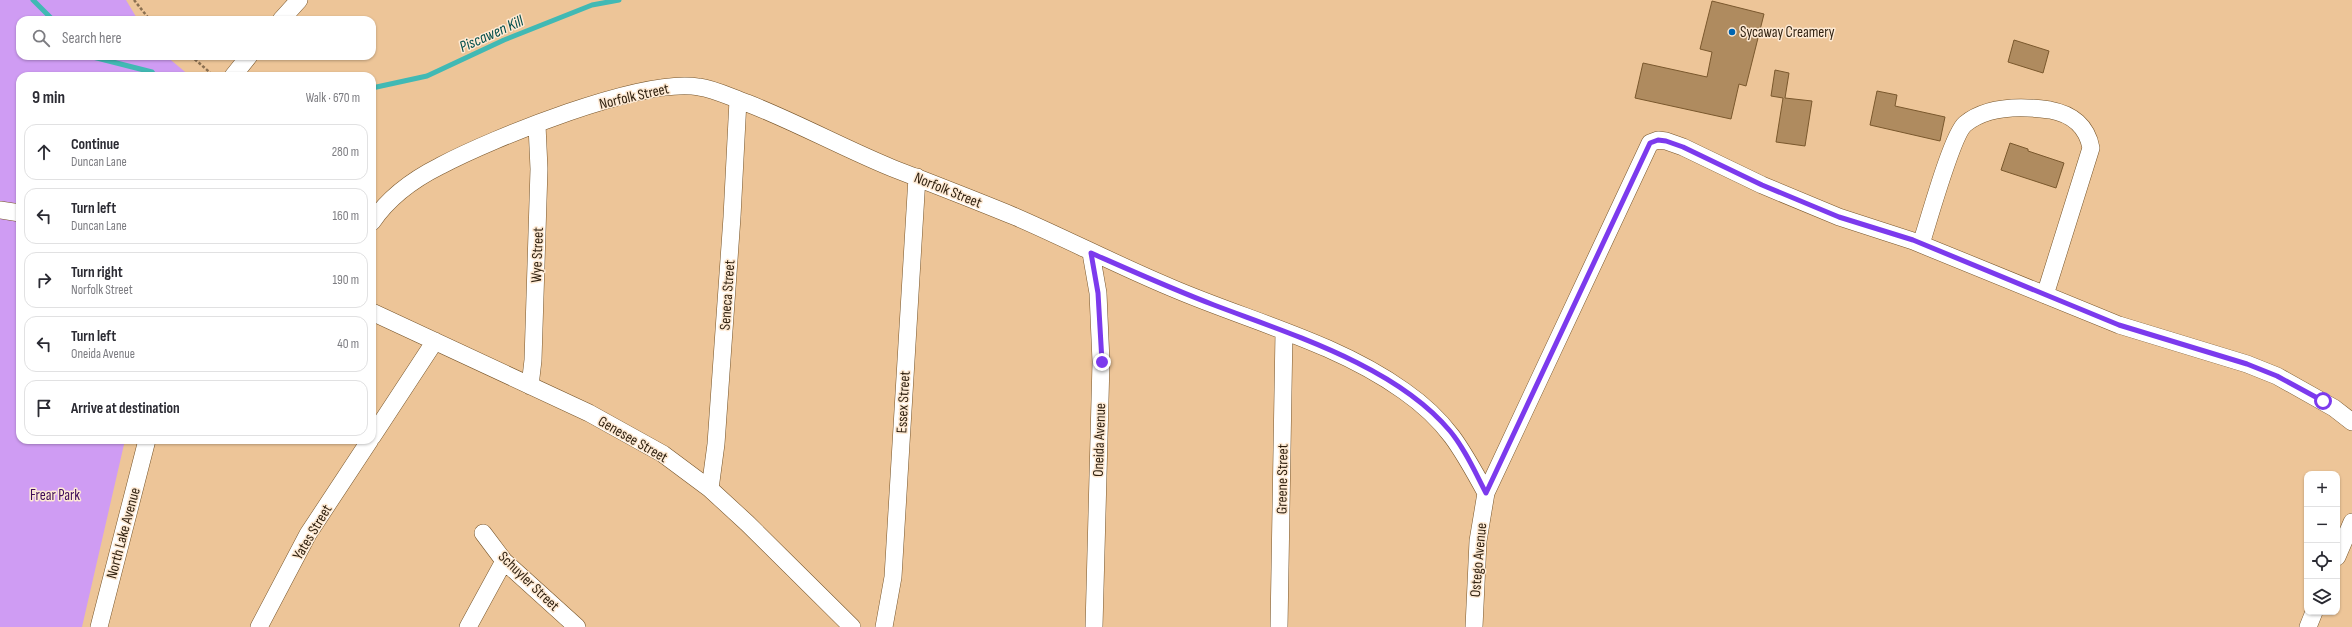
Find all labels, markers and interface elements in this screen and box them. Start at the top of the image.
water label: Piscawen Kill [457,11,528,57]
search box [16,16,376,60]
place label: Sycaway Creamery [1740,23,1835,42]
icon: search [30,27,52,49]
marker: Sycaway Creamery [1727,27,1737,37]
text: Search here [62,29,122,48]
street label: Norfolk Street [597,79,671,114]
text: 9 min [32,88,65,108]
text: Walk · 670 m [306,90,360,106]
text: Continue [71,135,120,154]
icon: ahead [33,141,55,163]
text: 280 m [332,144,359,160]
text: Duncan Lane [71,154,127,170]
street label: Norfolk Street [911,168,985,213]
text: Turn left [71,199,116,218]
icon: left [33,205,55,227]
text: 160 m [333,208,359,224]
text: Duncan Lane [71,218,127,234]
street label: Wye Street [527,227,548,283]
street label: Seneca Street [716,259,739,331]
text: Turn right [71,263,123,282]
icon: right [33,269,55,291]
text: 190 m [332,272,359,288]
text: Norfolk Street [71,282,133,298]
text: Turn left [71,327,116,346]
icon: left [33,333,55,355]
text: 40 m [337,336,359,352]
text: Oneida Avenue [71,346,135,362]
route end [1093,353,1111,371]
street label: Essex Street [892,370,915,434]
route start [2314,392,2332,410]
icon: arrive [33,397,55,419]
text: Arrive at destination [71,399,180,418]
street label: Oneida Avenue [1089,403,1110,477]
street label: Genesee Street [594,412,671,467]
street label: Greene Street [1272,443,1293,514]
map controls [2304,471,2340,615]
button: + [2304,471,2340,507]
street label: North Lake Avenue [102,485,145,581]
park label: Frear Park [30,486,80,505]
street label: Yates Street [289,501,337,563]
button: − [2304,507,2340,543]
street label: Ostego Avenue [1466,522,1491,598]
button: locate [2304,543,2340,579]
street label: Schuyler Street [494,547,564,616]
button: layers [2304,579,2340,615]

